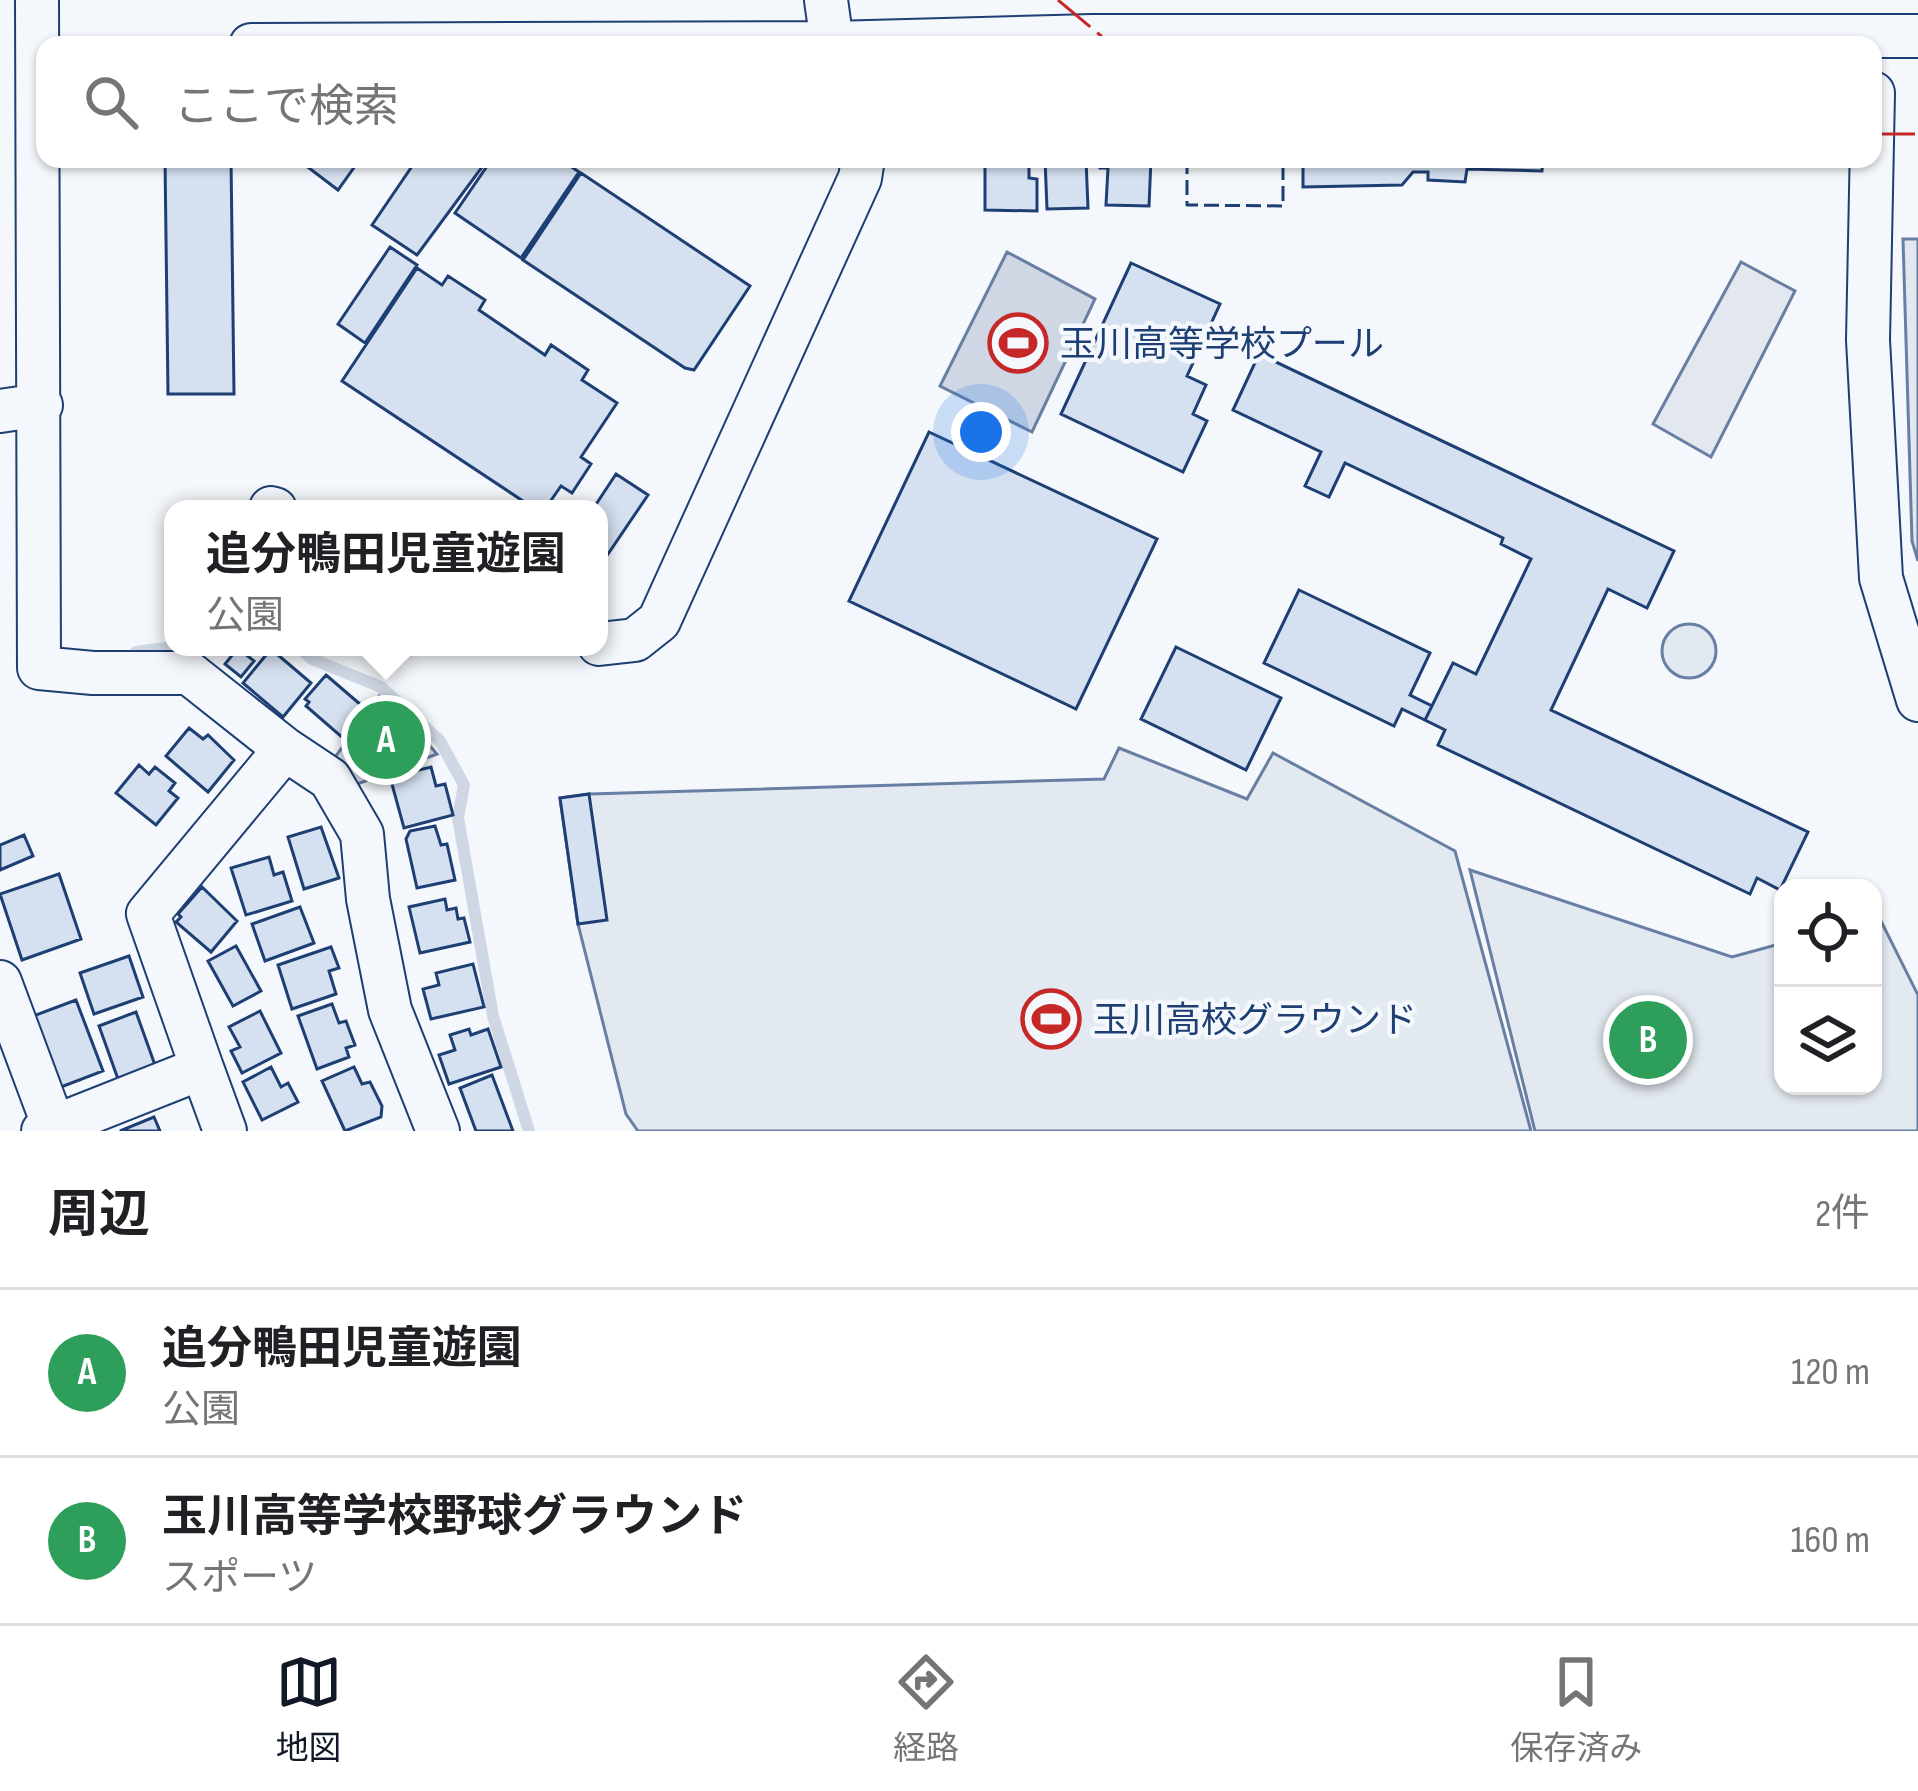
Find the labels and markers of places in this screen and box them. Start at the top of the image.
sports icon: 玉川高等学校プール [987,312,1049,374]
place label: 玉川高等学校プール [1060,324,1384,367]
pin: A [347,695,425,785]
sports icon: 玉川高校グラウンド [1020,988,1082,1050]
pin: B [1609,995,1687,1085]
place label: 玉川高校グラウンド [1093,1000,1417,1043]

